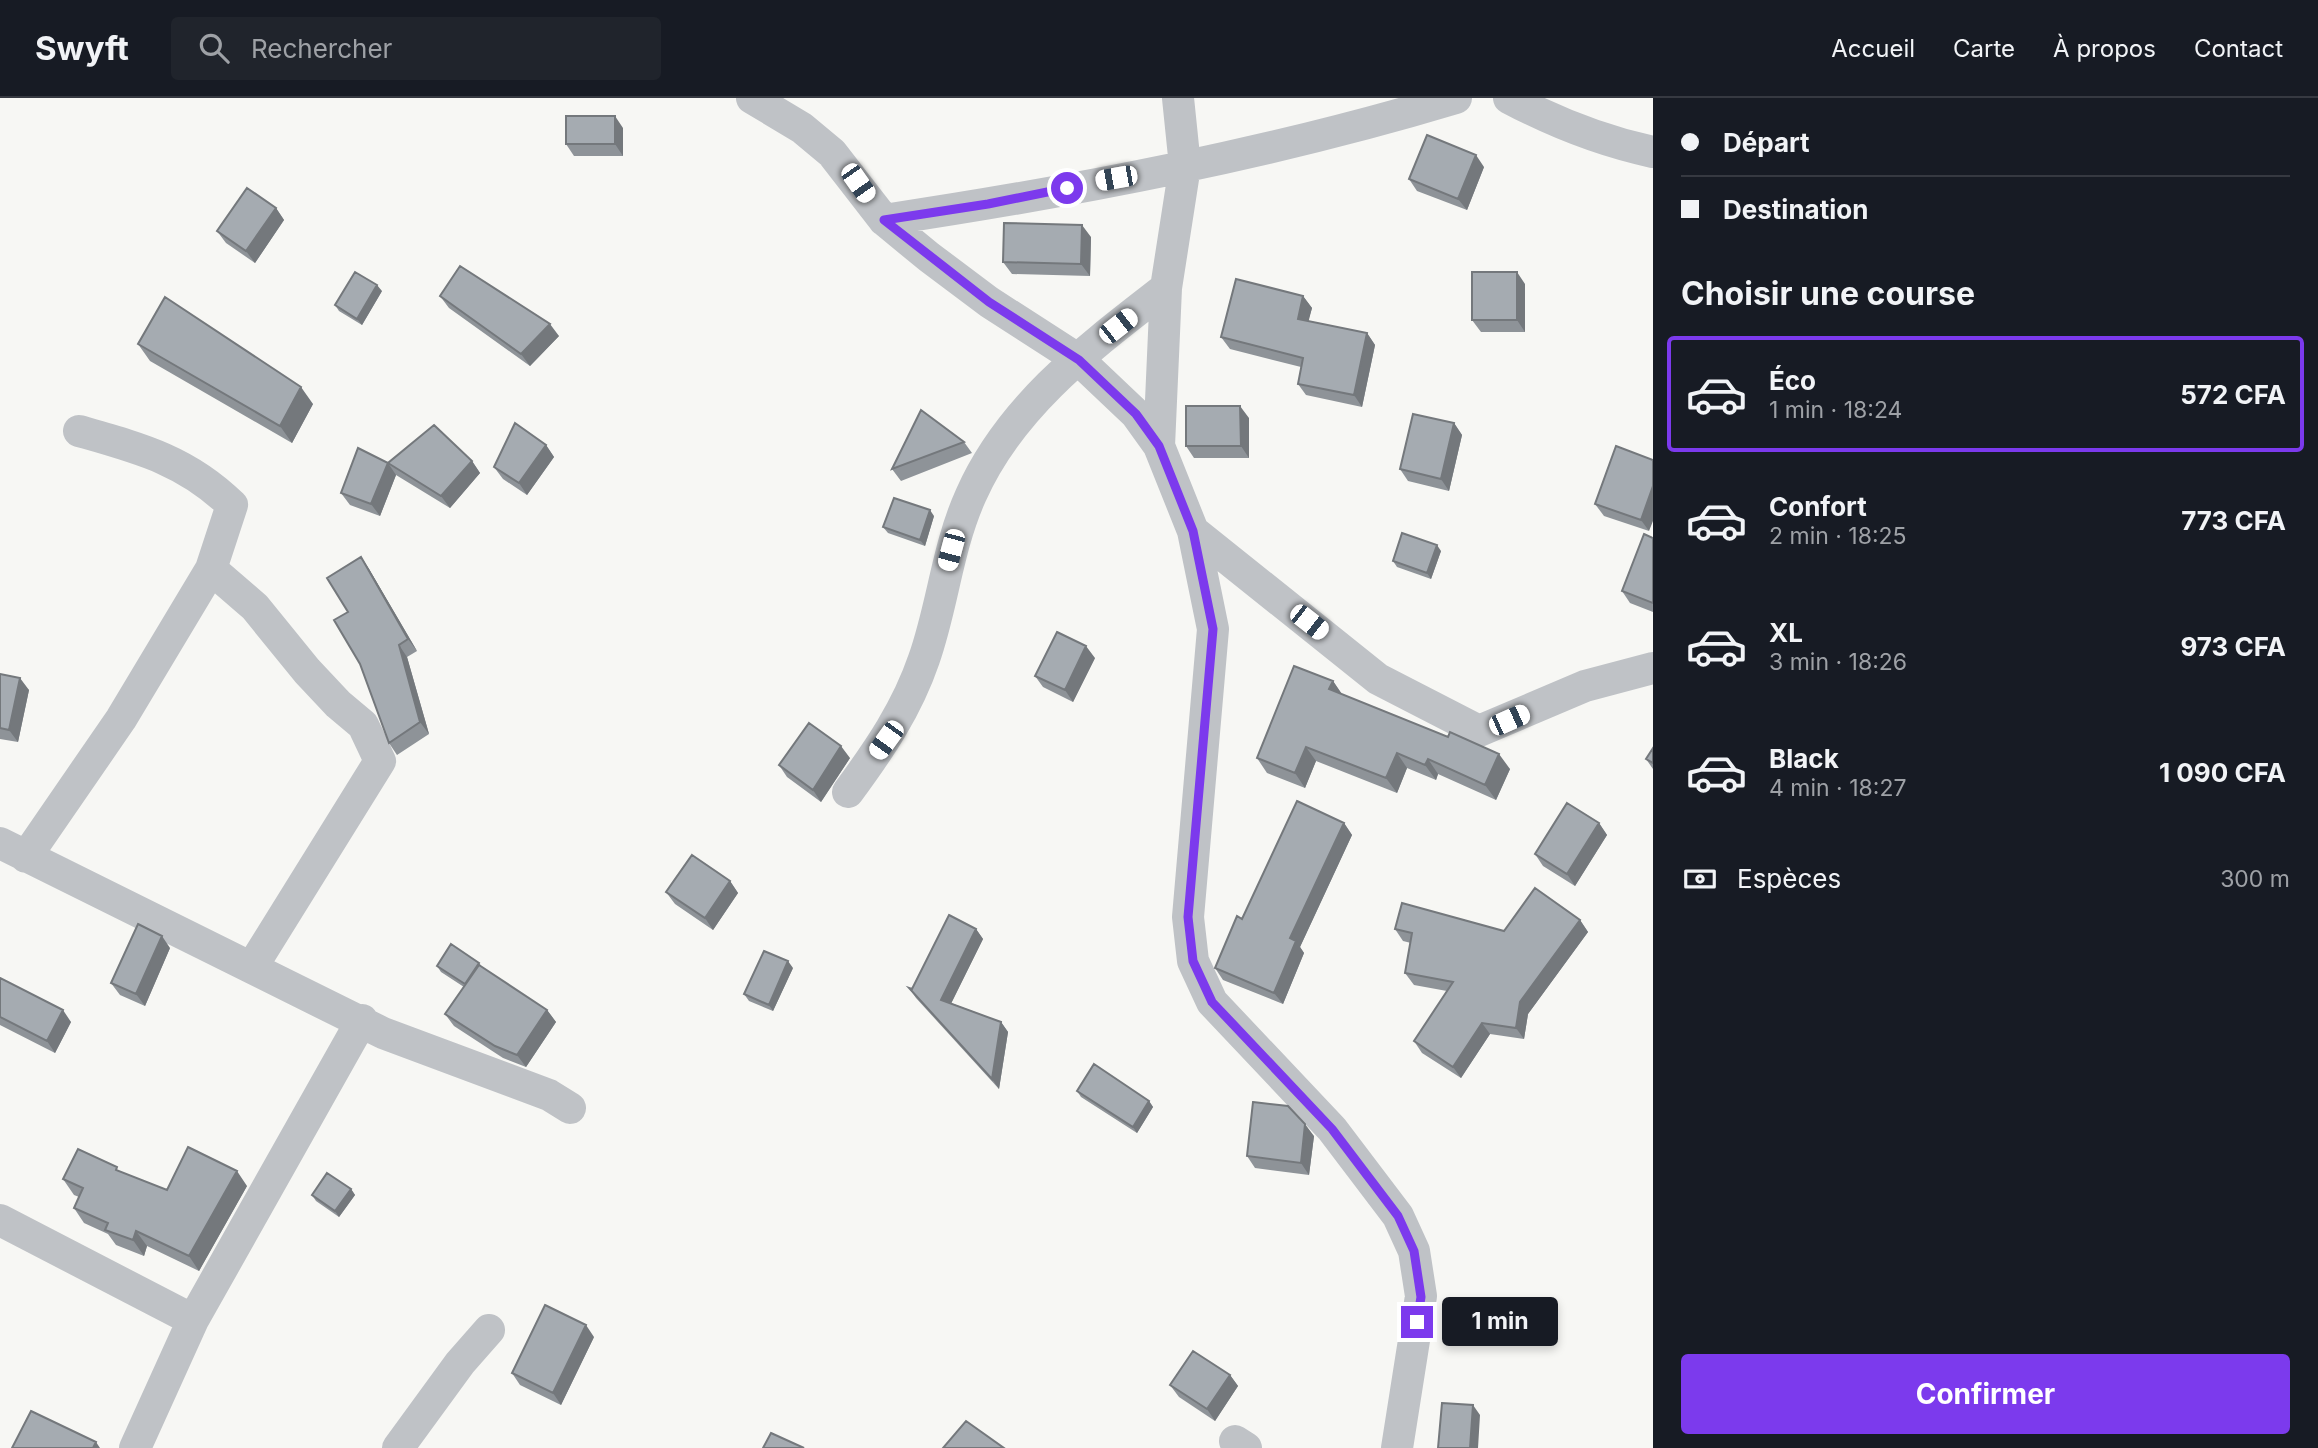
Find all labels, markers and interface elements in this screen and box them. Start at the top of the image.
search box [171,17,661,80]
text: Swyft [35,28,129,68]
icon: search [195,29,233,67]
text: Rechercher [251,33,392,64]
text: Accueil [1831,34,1915,63]
text: Carte [1953,34,2015,63]
text: À propos [2053,34,2156,63]
text: Contact [2194,34,2283,63]
text: Départ [1723,127,1810,158]
car [838,160,879,206]
car [1094,164,1139,192]
route start [1051,172,1083,204]
text: Destination [1723,194,1868,225]
text: Choisir une course [1681,274,1975,313]
car [1095,305,1142,347]
icon: car [1685,363,1748,426]
text: Éco [1769,365,1816,396]
text: 572 CFA [2180,379,2286,410]
text: 1 min · 18:24 [1769,396,1902,424]
icon: car [1685,489,1748,552]
text: Confort [1769,491,1867,522]
text: 773 CFA [2181,505,2286,536]
text: 2 min · 18:25 [1769,522,1907,550]
car [936,527,967,573]
car [1286,601,1333,643]
icon: car [1685,615,1748,678]
text: XL [1769,617,1803,648]
text: 973 CFA [2180,631,2286,662]
text: 3 min · 18:26 [1769,648,1907,676]
car [1486,702,1533,738]
car [866,717,907,763]
icon: car [1685,741,1748,804]
text: Black [1769,743,1839,774]
text: 1 090 CFA [2159,757,2286,788]
text: 4 min · 18:27 [1769,774,1906,802]
icon: cash [1681,860,1719,898]
text: Espèces [1737,863,1841,894]
text: 300 m [2220,865,2290,893]
callout: 1 min [1442,1298,1557,1346]
route end [1401,1306,1433,1338]
text: 1 min [1472,1307,1528,1335]
button: Confirmer [1681,1354,2290,1434]

